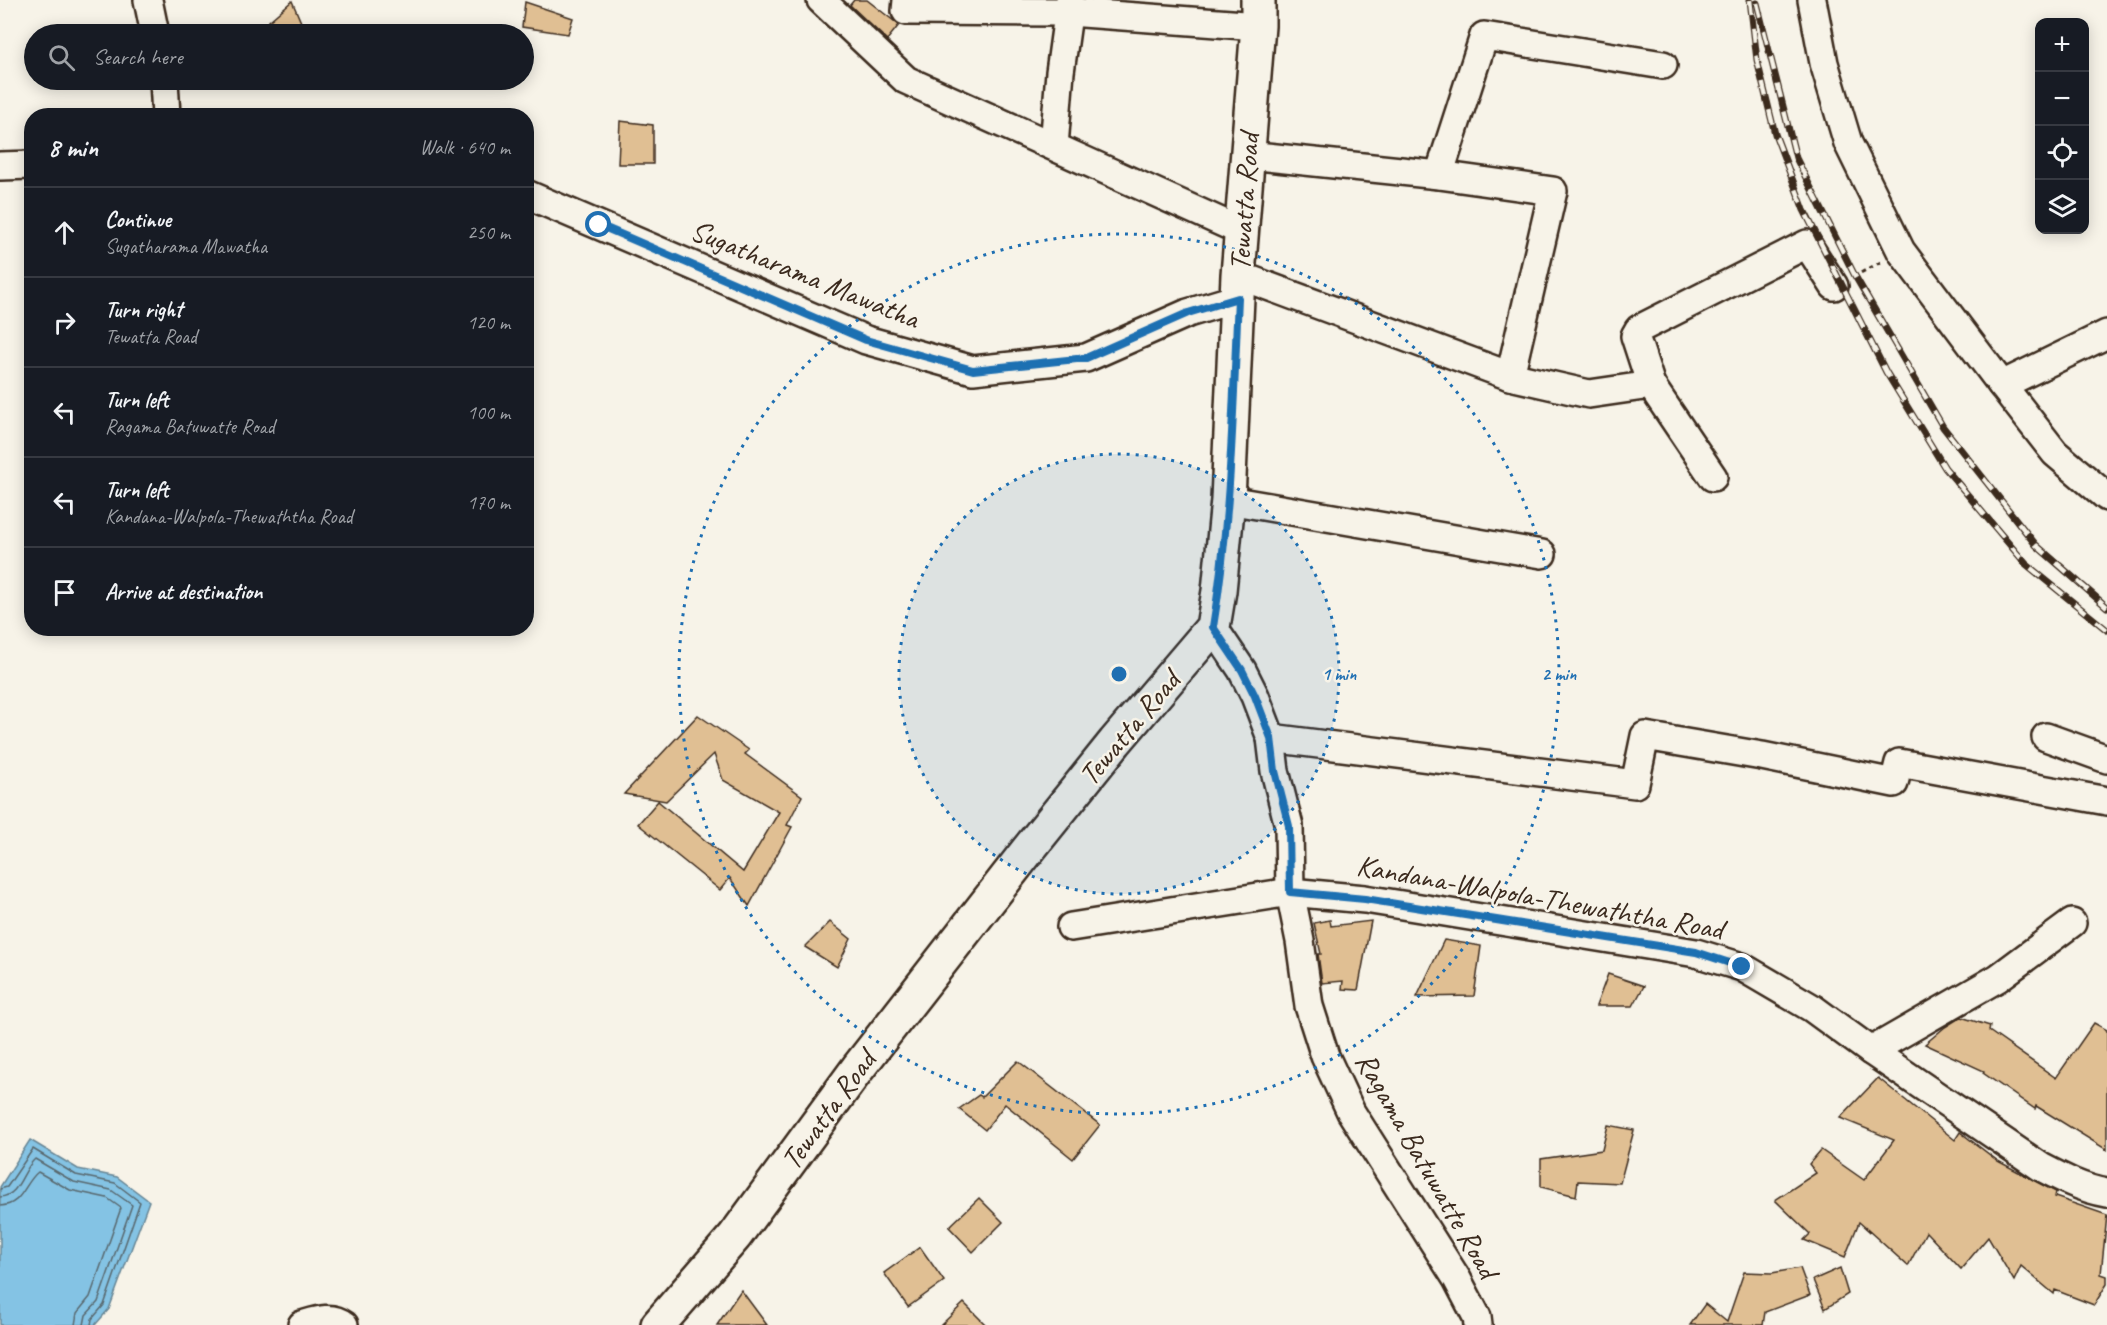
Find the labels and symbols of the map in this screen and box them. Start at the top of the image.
street label: Tewatta Road [1220,128,1268,272]
route start [585,211,611,237]
street label: Sugatharama Mawatha [685,211,927,338]
street label: Tewatta Road [1070,660,1191,793]
text: 1 min [1322,663,1357,685]
text: 2 min [1542,663,1577,685]
centre of rings [1109,664,1129,684]
street label: Kandana-Walpola-Thewaththa Road [1354,846,1730,949]
route end [1728,953,1754,979]
street label: Tewatta Road [772,1040,886,1177]
street label: Ragama Batuwatte Road [1347,1045,1509,1288]

